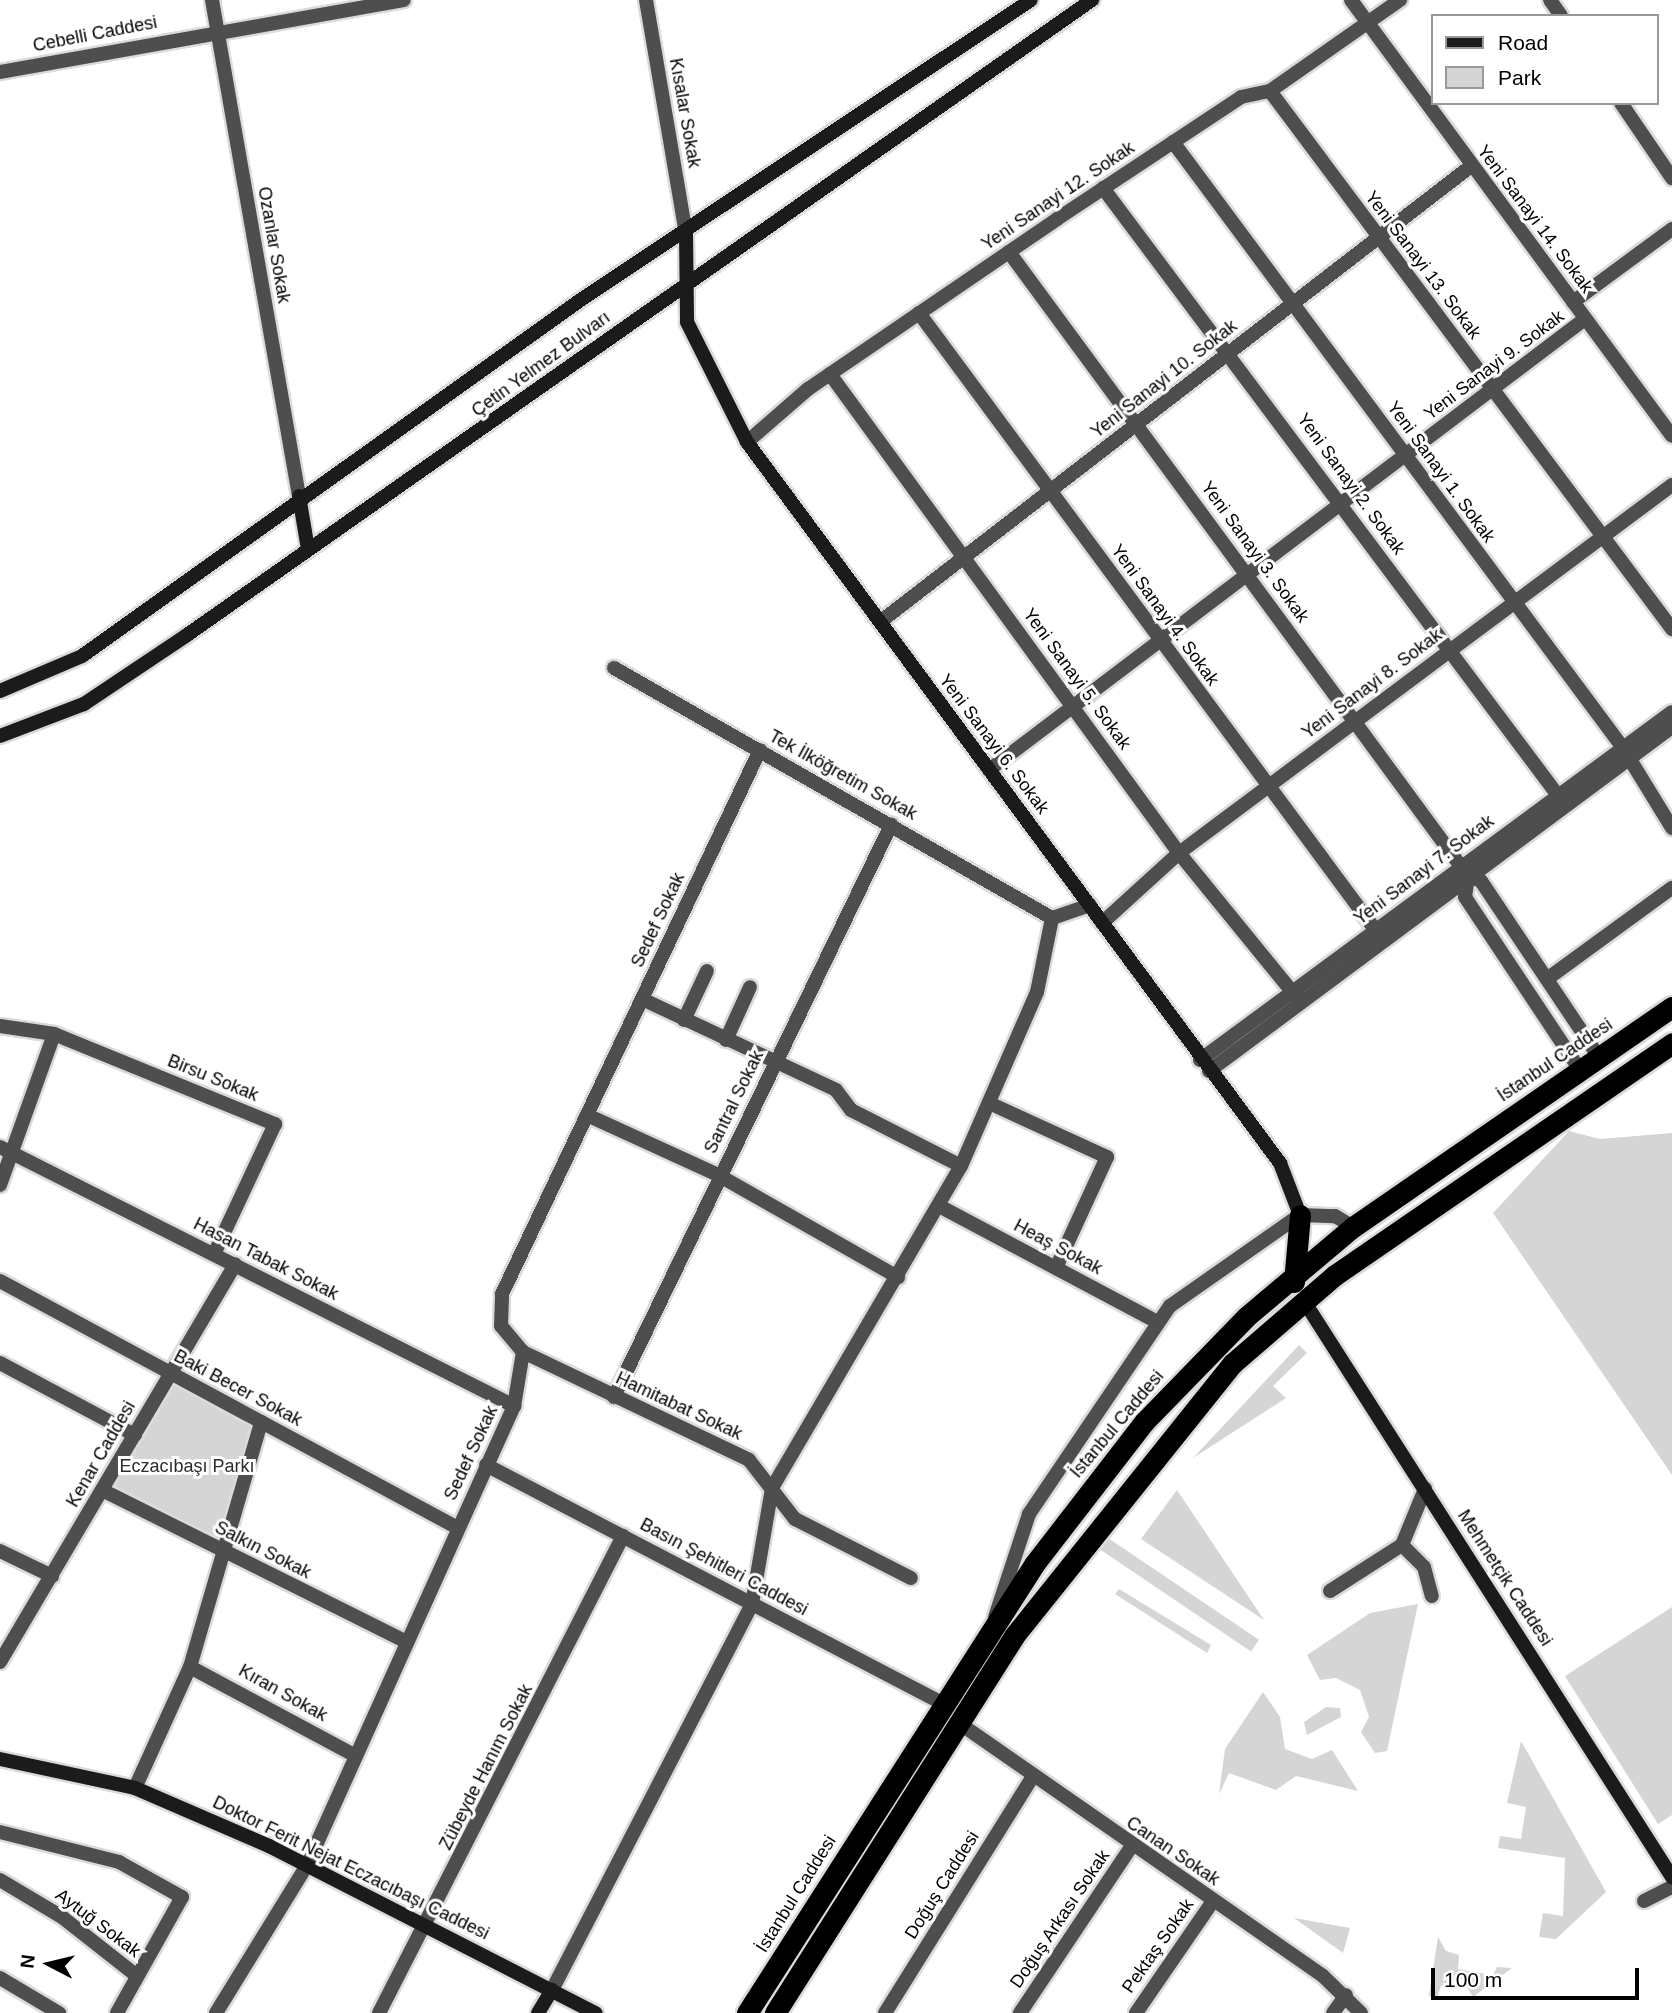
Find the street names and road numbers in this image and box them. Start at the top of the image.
street label: Cebelli Caddesi [31,11,159,57]
street label: Kısalar Sokak [665,56,705,170]
street label: Yeni Sanayi 12. Sokak [978,137,1138,255]
street label: Yeni Sanayi 14. Sokak [1472,141,1598,297]
street label: Ozanlar Sokak [253,185,295,305]
street label: Yeni Sanayi 13. Sokak [1360,187,1486,343]
street label: Yeni Sanayi 9. Sokak [1420,305,1568,425]
street label: Çetin Yelmez Bulvarı [467,306,615,422]
street label: Yeni Sanayi 10. Sokak [1087,315,1241,443]
street label: Yeni Sanayi 1. Sokak [1382,397,1500,547]
street label: Yeni Sanayi 2. Sokak [1292,409,1410,559]
street label: Yeni Sanayi 3. Sokak [1196,477,1314,627]
street label: Yeni Sanayi 4. Sokak [1106,540,1224,690]
street label: Yeni Sanayi 5. Sokak [1018,604,1136,754]
street label: Yeni Sanayi 8. Sokak [1298,624,1446,744]
street label: Yeni Sanayi 6. Sokak [934,670,1054,818]
street label: Tek İlköğretim Sokak [765,725,921,825]
street label: Yeni Sanayi 7. Sokak [1350,810,1498,930]
street label: Sedef Sokak [627,869,689,971]
street label: İstanbul Caddesi [1493,1014,1617,1106]
street label: Santral Sokak [700,1047,768,1157]
street label: Birsu Sokak [164,1050,262,1106]
street label: Hasan Tabak Sokak [190,1213,342,1305]
street label: Heaş Sokak [1010,1215,1106,1279]
street label: Baki Becer Sokak [170,1345,306,1431]
street label: İstanbul Caddesi [1066,1366,1168,1482]
street label: Hamitabat Sokak [612,1367,746,1445]
street label: Kenar Caddesi [62,1397,140,1511]
street label: Sedef Sokak [440,1402,502,1504]
street label: Mehmetçik Caddesi [1453,1506,1557,1650]
street label: Basın Şehitleri Caddesi [636,1514,812,1620]
street label: Salkın Sokak [211,1517,315,1583]
street label: Kıran Sokak [235,1660,331,1726]
street label: Zübeyde Hanım Sokak [435,1681,537,1853]
street label: Doktor Ferit Nejat Eczacıbaşı Caddesi [209,1791,493,1945]
street label: Canan Sokak [1122,1812,1224,1890]
street label: Doğuş Caddesi [900,1827,984,1943]
street label: İstanbul Caddesi [751,1831,841,1957]
street label: Doğuş Arkası Sokak [1005,1845,1115,1993]
street label: Aytuğ Sokak [51,1884,145,1962]
street label: Pektaş Sokak [1118,1895,1198,1997]

